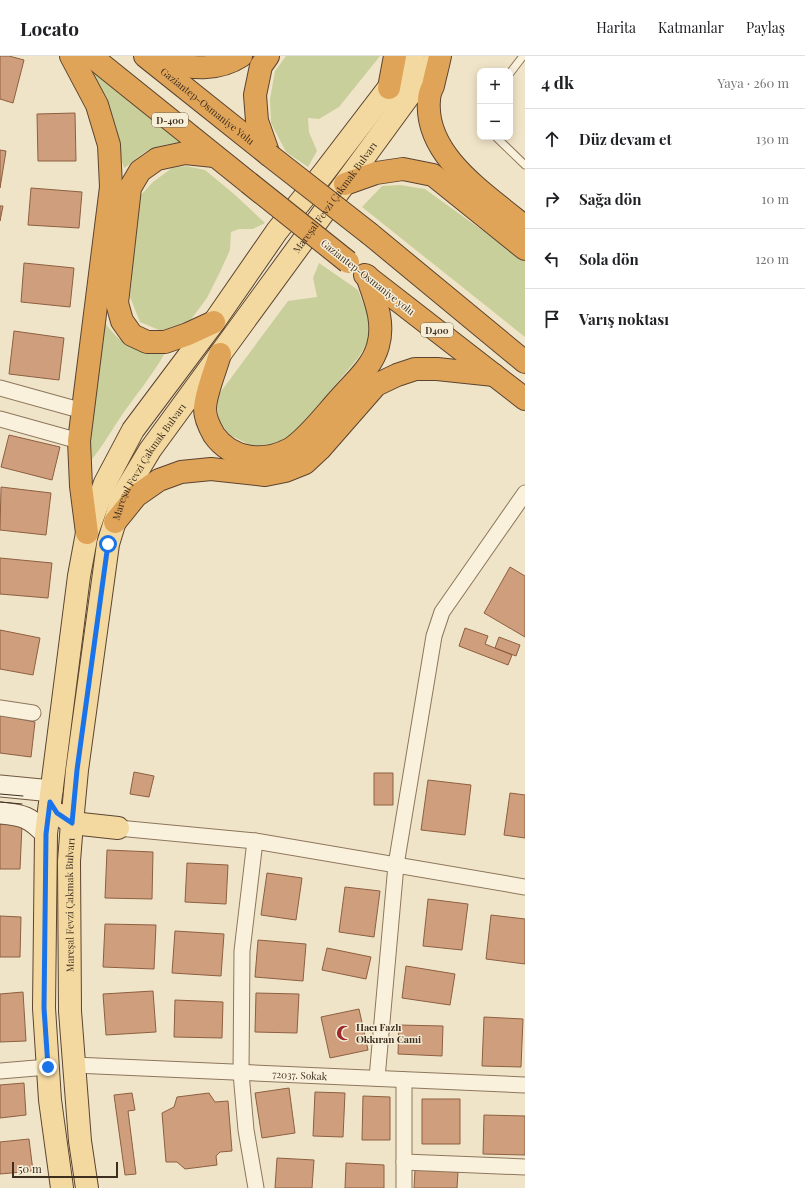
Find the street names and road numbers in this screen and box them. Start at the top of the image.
street label: Gaziantep-Osmaniye Yolu [158,64,257,148]
road number: D-400 [152,113,188,127]
street label: Mareşal Fevzi Çakmak Bulvarı [289,139,380,256]
street label: Gaziantep-Osmaniye yolu [318,236,418,318]
road number: D400 [421,323,453,337]
street label: Mareşal Fevzi Çakmak Bulvarı [109,400,189,522]
street label: Mareşal Fevzi Çakmak Bulvarı [62,837,78,972]
street label: 72037. Sokak [272,1067,328,1083]

